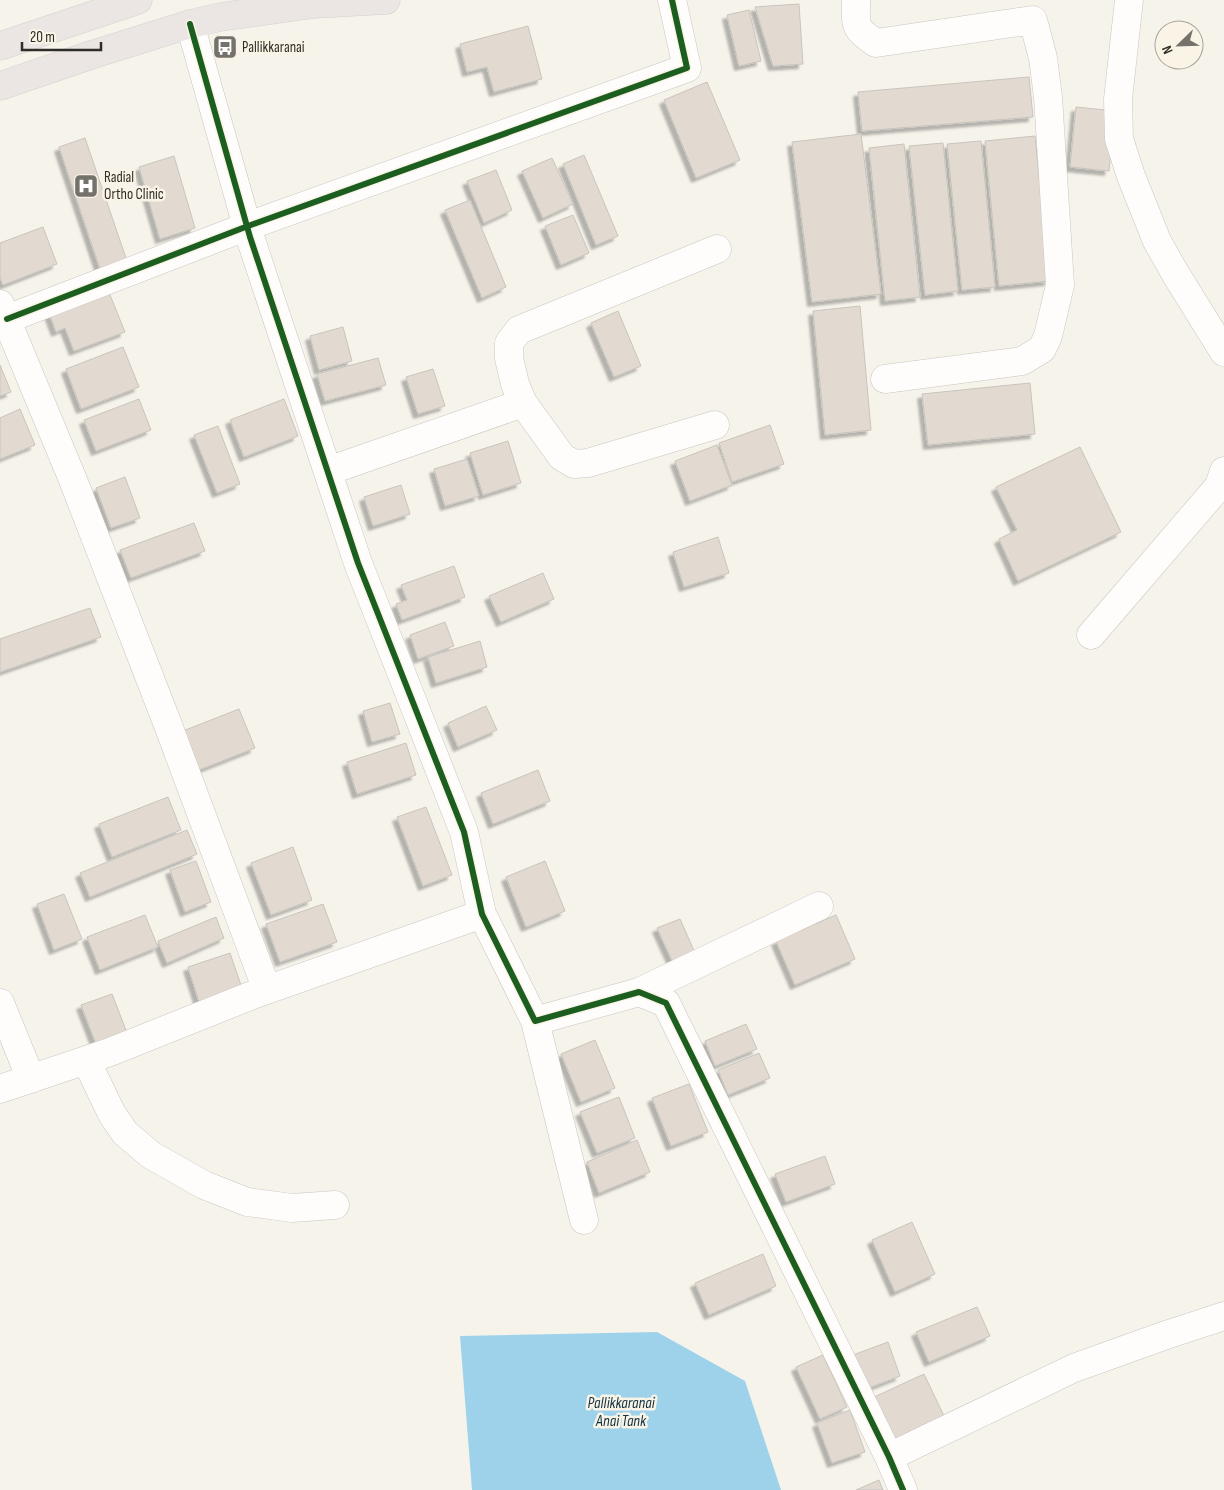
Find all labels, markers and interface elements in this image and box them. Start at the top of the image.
scale bar [22,20,101,52]
north arrow [1154,20,1204,70]
text: 20 m [30,28,55,47]
bus stop icon: Pallikkaranai [212,34,238,60]
place label: Pallikkaranai [242,38,305,57]
text: N [1158,43,1177,57]
place label: Radial Ortho Clinic [104,168,164,204]
hospital icon: Radial Ortho Clinic [73,173,99,199]
water label: Pallikkaranai Anai Tank [587,1394,656,1431]

